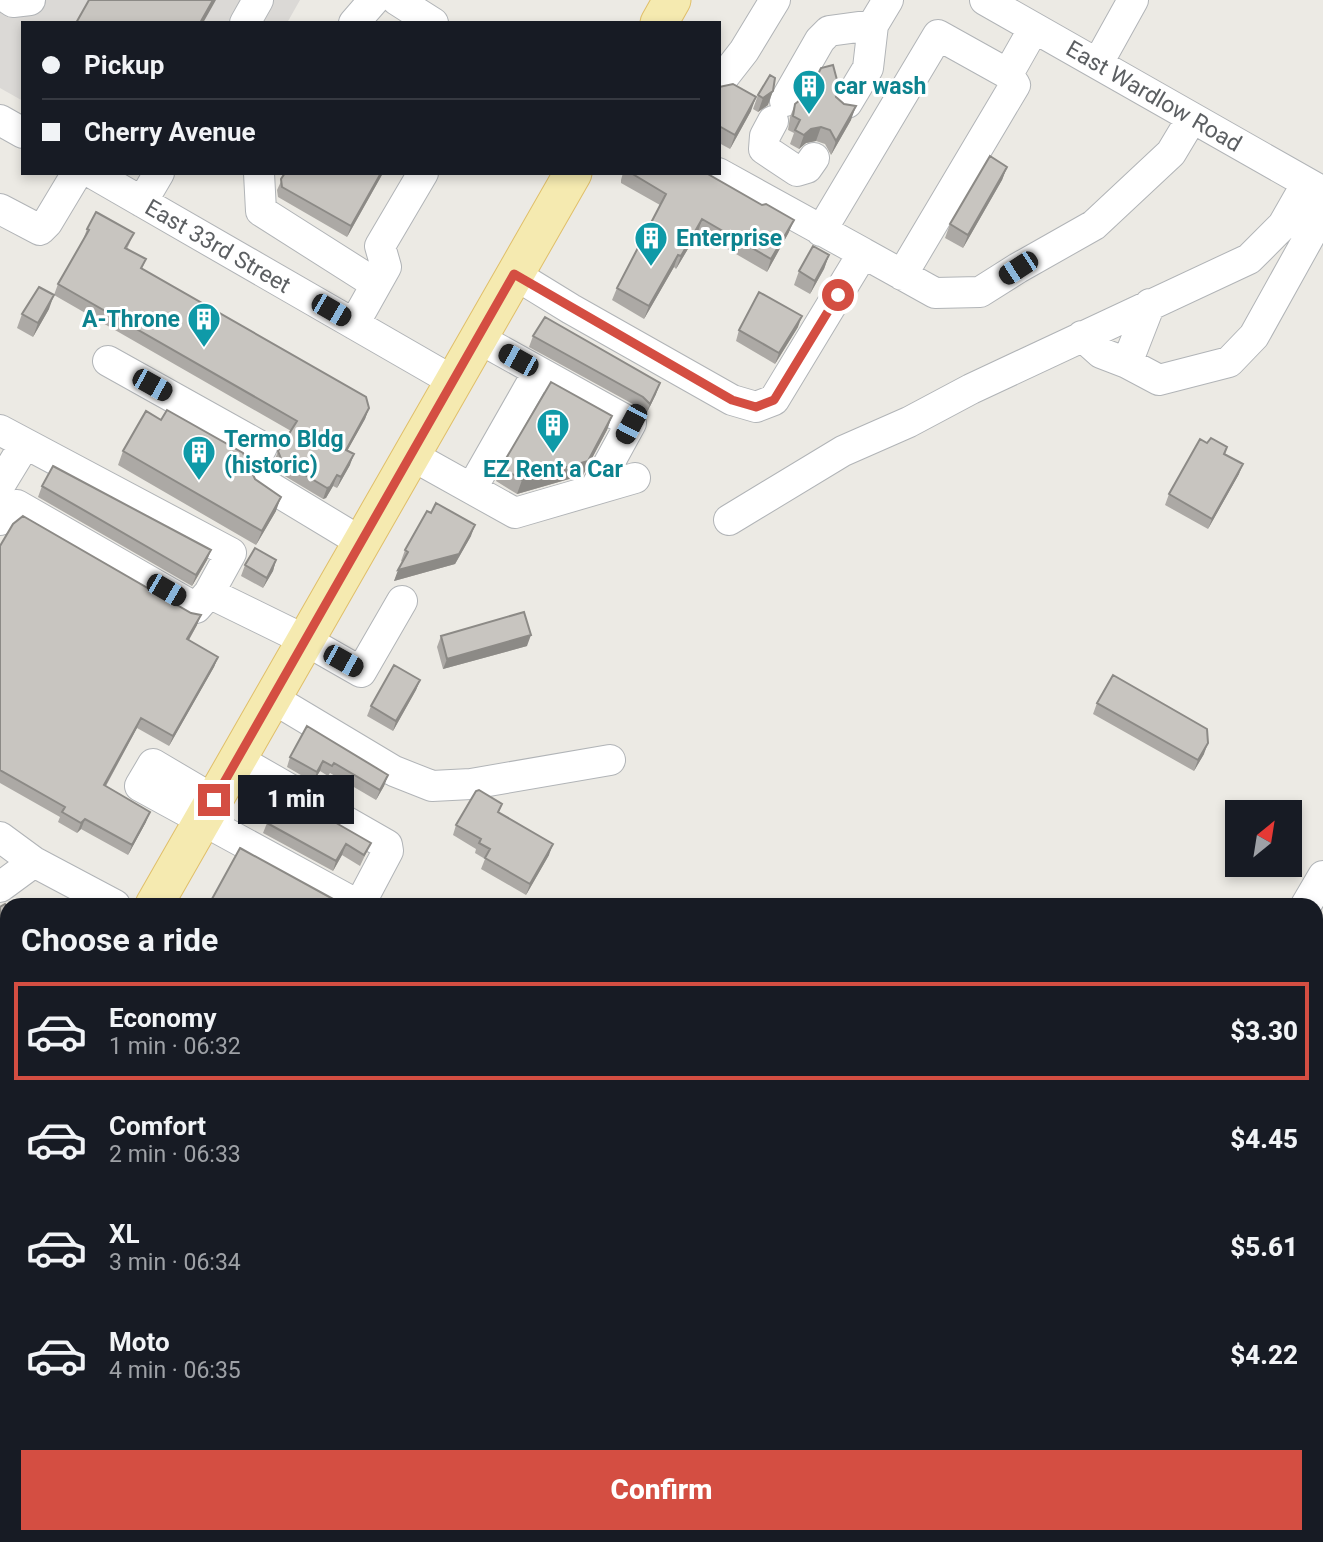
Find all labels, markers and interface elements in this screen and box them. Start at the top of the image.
street label: East Wardlow Road [1061,35,1246,158]
text: Pickup [84,50,164,80]
building icon: car wash [790,67,828,116]
place label: car wash [834,73,926,100]
text: Cherry Avenue [84,117,256,147]
street label: East 33rd Street [140,194,295,299]
building icon: Enterprise [632,219,670,268]
place label: Enterprise [676,225,782,252]
car [995,248,1042,288]
route start [822,279,854,311]
car [308,290,355,330]
building icon: A-Throne [185,300,223,349]
place label: A-Throne [82,306,180,333]
car [495,341,542,379]
car [129,366,176,404]
car [612,401,651,447]
building icon: EZ Rent a Car [534,406,572,455]
place label: Termo Bldg (historic) [224,426,344,479]
building icon: Termo Bldg (historic) [180,433,218,482]
place label: EZ Rent a Car [483,456,624,483]
car [143,570,190,610]
car [320,642,367,680]
callout: 1 min [238,776,354,824]
route end [198,784,230,816]
text: 1 min [267,786,325,813]
north arrow [1225,800,1302,877]
map controls [1225,800,1302,877]
text: Choose a ride [21,921,218,959]
icon: car [25,1000,88,1063]
text: Economy [109,1003,216,1033]
text: $3.30 [1230,1016,1298,1046]
text: 1 min · 06:32 [109,1033,241,1060]
icon: car [25,1108,88,1171]
text: Comfort [109,1111,206,1141]
text: $4.45 [1230,1124,1298,1154]
text: 2 min · 06:33 [109,1141,241,1168]
icon: car [25,1216,88,1279]
text: XL [109,1219,140,1249]
text: $5.61 [1230,1232,1298,1262]
text: 3 min · 06:34 [109,1249,241,1276]
icon: car [25,1324,88,1387]
text: Moto [109,1327,170,1357]
text: $4.22 [1230,1340,1298,1370]
text: 4 min · 06:35 [109,1357,241,1384]
button: Confirm [21,1450,1302,1530]

